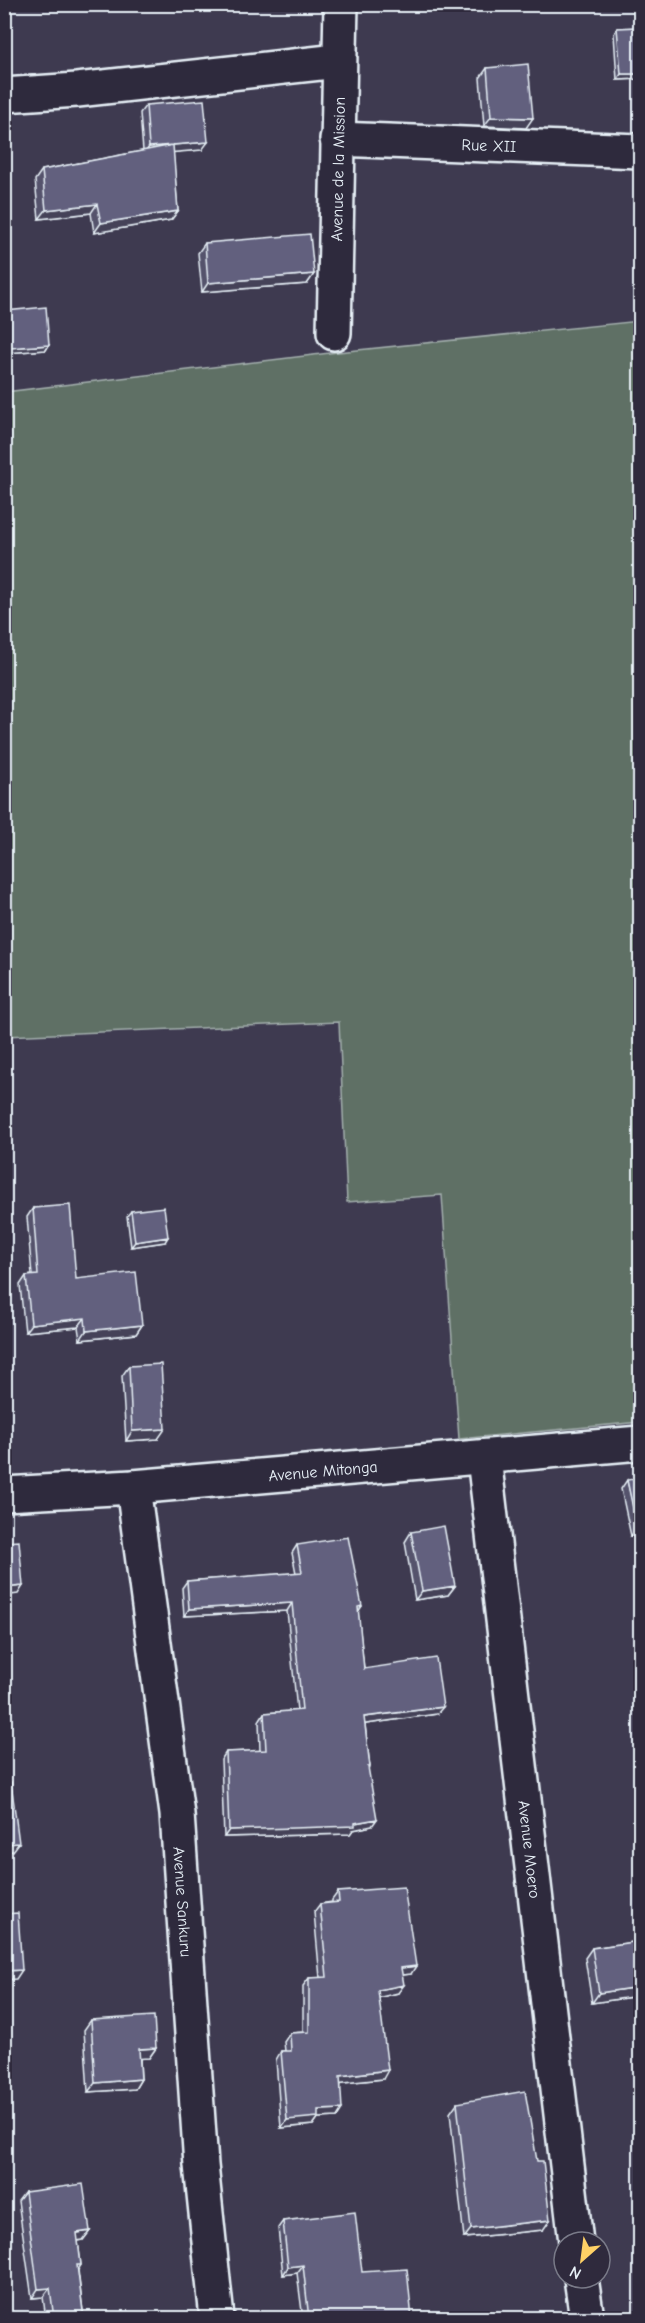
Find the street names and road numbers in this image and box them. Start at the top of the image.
street label: Avenue de la Mission [328,97,349,241]
street label: Rue XII [461,136,517,156]
street label: Avenue Mitonga [268,1458,378,1485]
street label: Avenue Moero [514,1799,544,1899]
street label: Avenue Sankuru [169,1846,195,1958]

